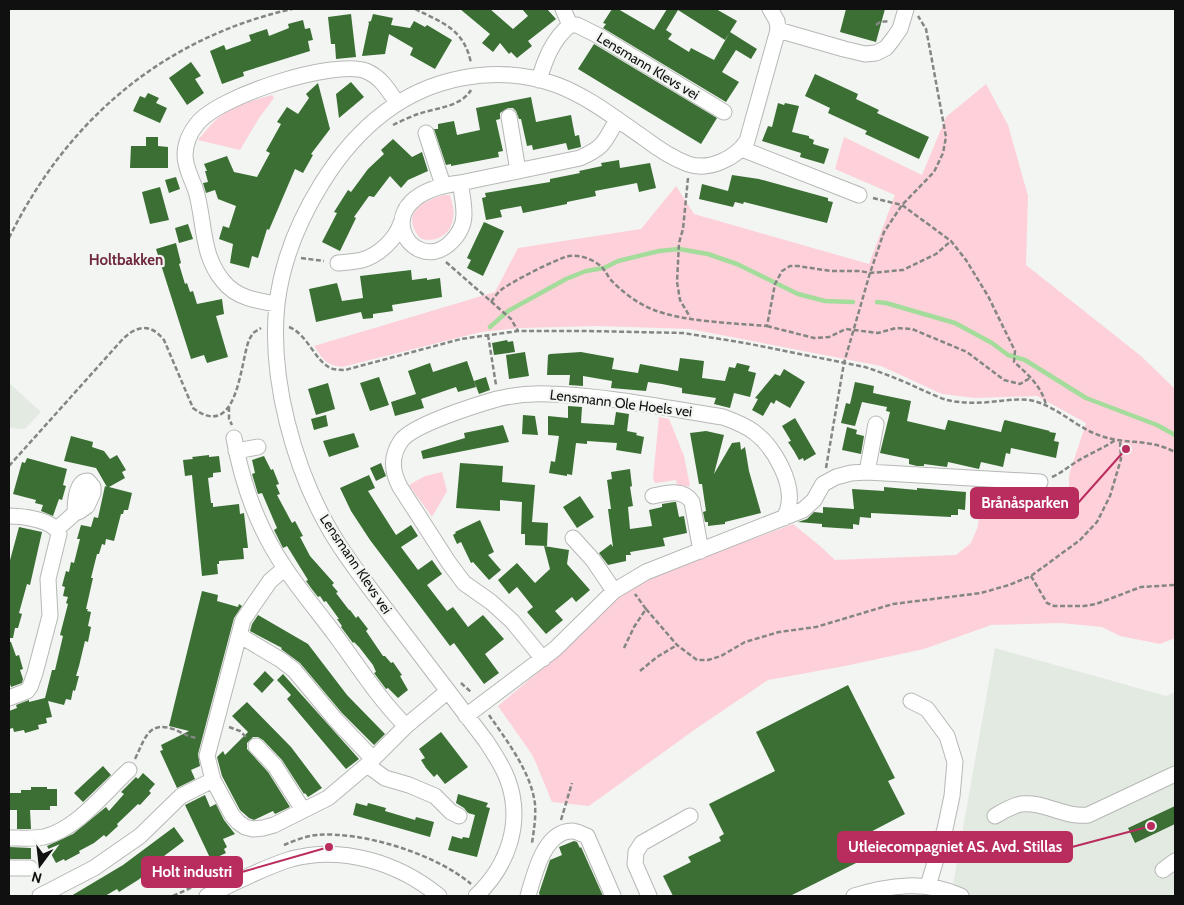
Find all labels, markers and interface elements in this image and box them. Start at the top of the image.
street label: Lensmann Klevs vei [593,28,703,104]
district label: Holtbakken [89,251,163,269]
street label: Lensmann Ole Hoels vei [549,385,693,421]
callout: Brånåsparken [971,488,1078,518]
text: Brånåsparken [981,494,1069,512]
street label: Lensmann Klevs vei [316,511,396,617]
callout: Utleiecompagniet AS. Avd. Stillas [838,832,1072,862]
text: Utleiecompagniet AS. Avd. Stillas [848,838,1062,856]
north arrow [15,840,65,890]
callout: Holt industri [142,857,242,887]
text: Holt industri [152,863,232,881]
text: N [30,868,44,888]

